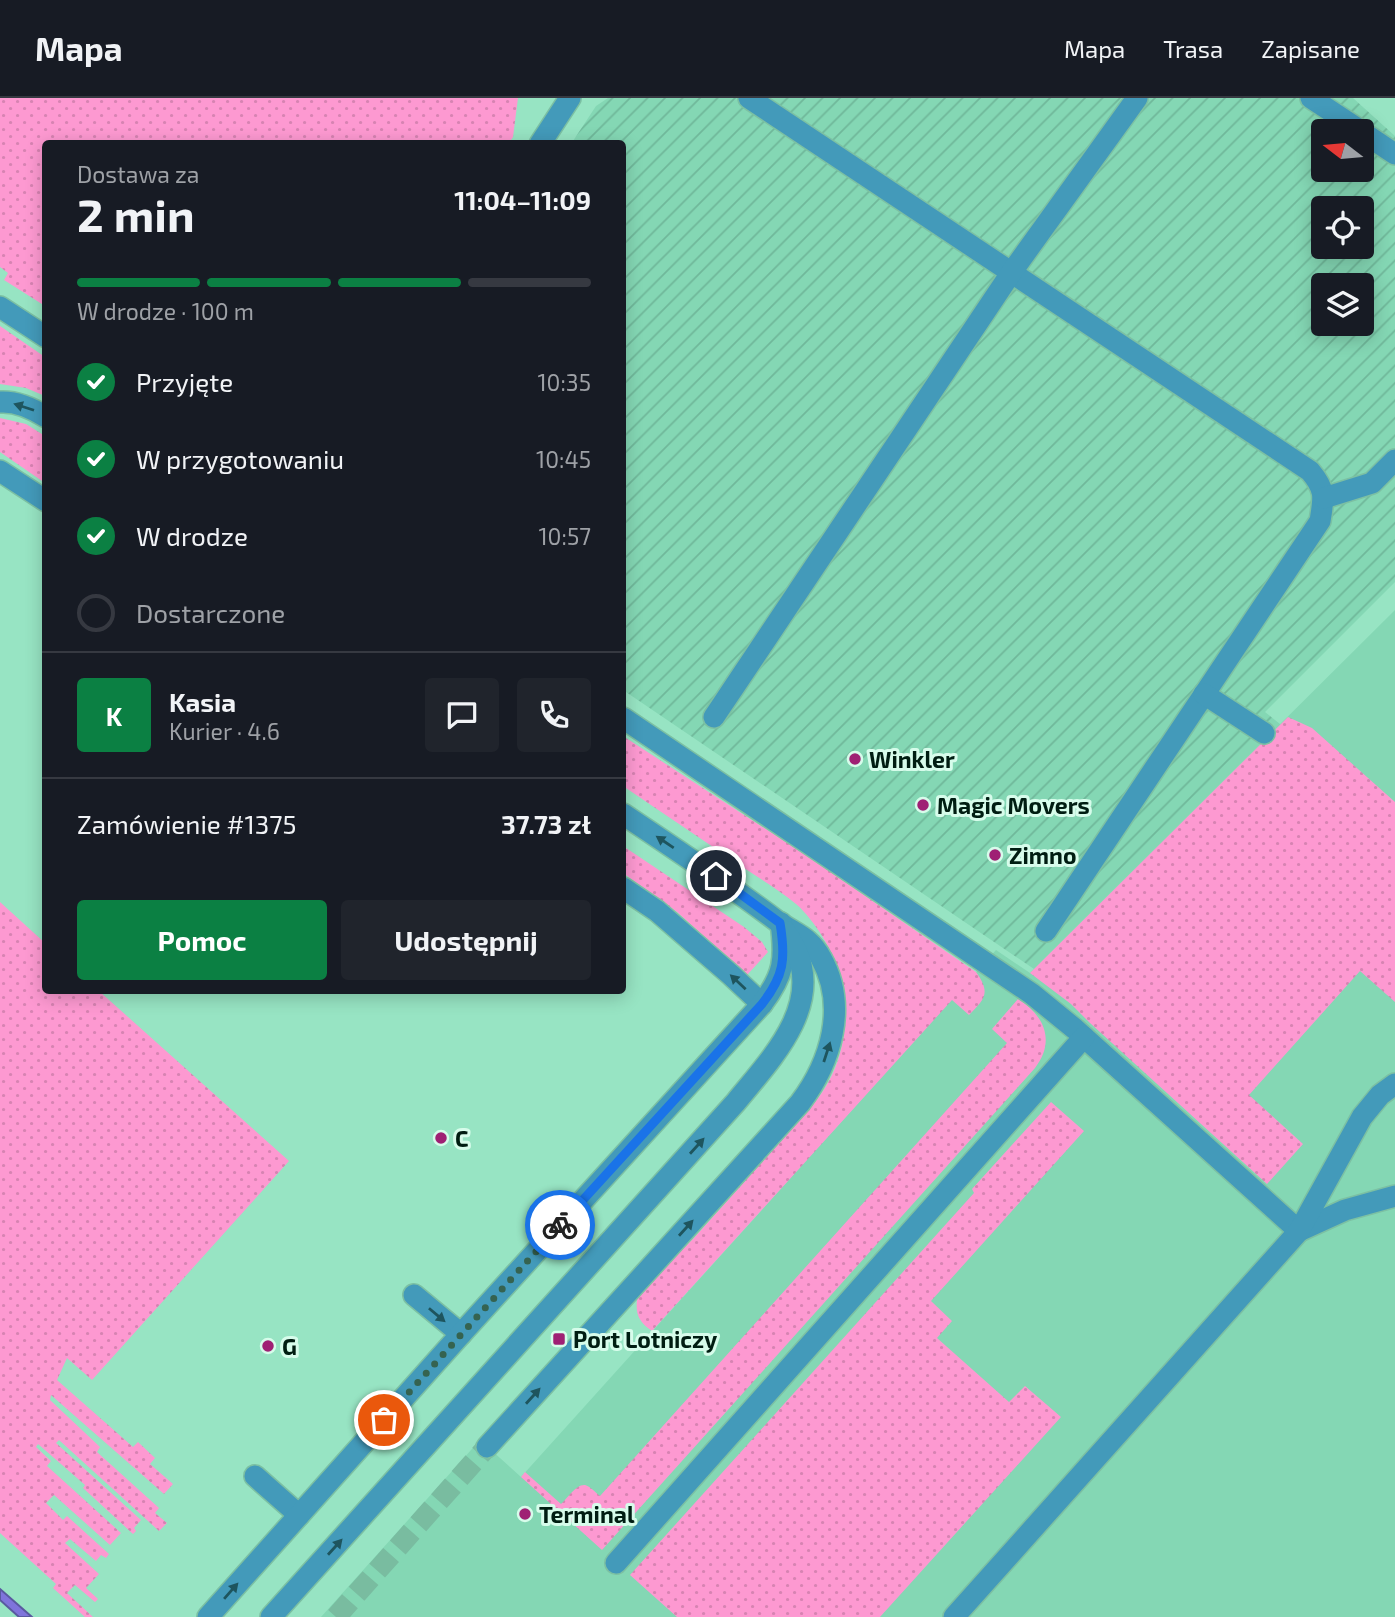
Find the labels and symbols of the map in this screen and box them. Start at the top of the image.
north arrow [1311,119,1374,182]
one-way arrow [13,401,34,411]
place label: Winkler [869,745,955,773]
marker: Winkler [847,751,863,767]
place label: Magic Movers [937,791,1090,819]
marker: Magic Movers [915,797,931,813]
one-way arrow [655,836,674,849]
place label: Zimno [1009,841,1076,869]
pin [686,846,746,906]
marker: Zimno [987,847,1003,863]
one-way arrow [730,974,747,990]
one-way arrow [823,1042,833,1063]
place label: C [455,1124,469,1152]
marker: C [433,1130,449,1146]
one-way arrow [689,1137,705,1155]
courier [525,1190,595,1260]
one-way arrow [677,1220,693,1237]
one-way arrow [429,1307,446,1322]
place label: Port Lotniczy [573,1325,717,1353]
marker: Port Lotniczy [551,1331,567,1347]
place label: G [282,1332,297,1360]
marker: G [260,1338,276,1354]
one-way arrow [524,1388,540,1405]
pin [354,1390,414,1450]
place label: Terminal [539,1500,635,1528]
marker: Terminal [517,1506,533,1522]
one-way arrow [326,1539,342,1556]
one-way arrow [222,1583,238,1600]

